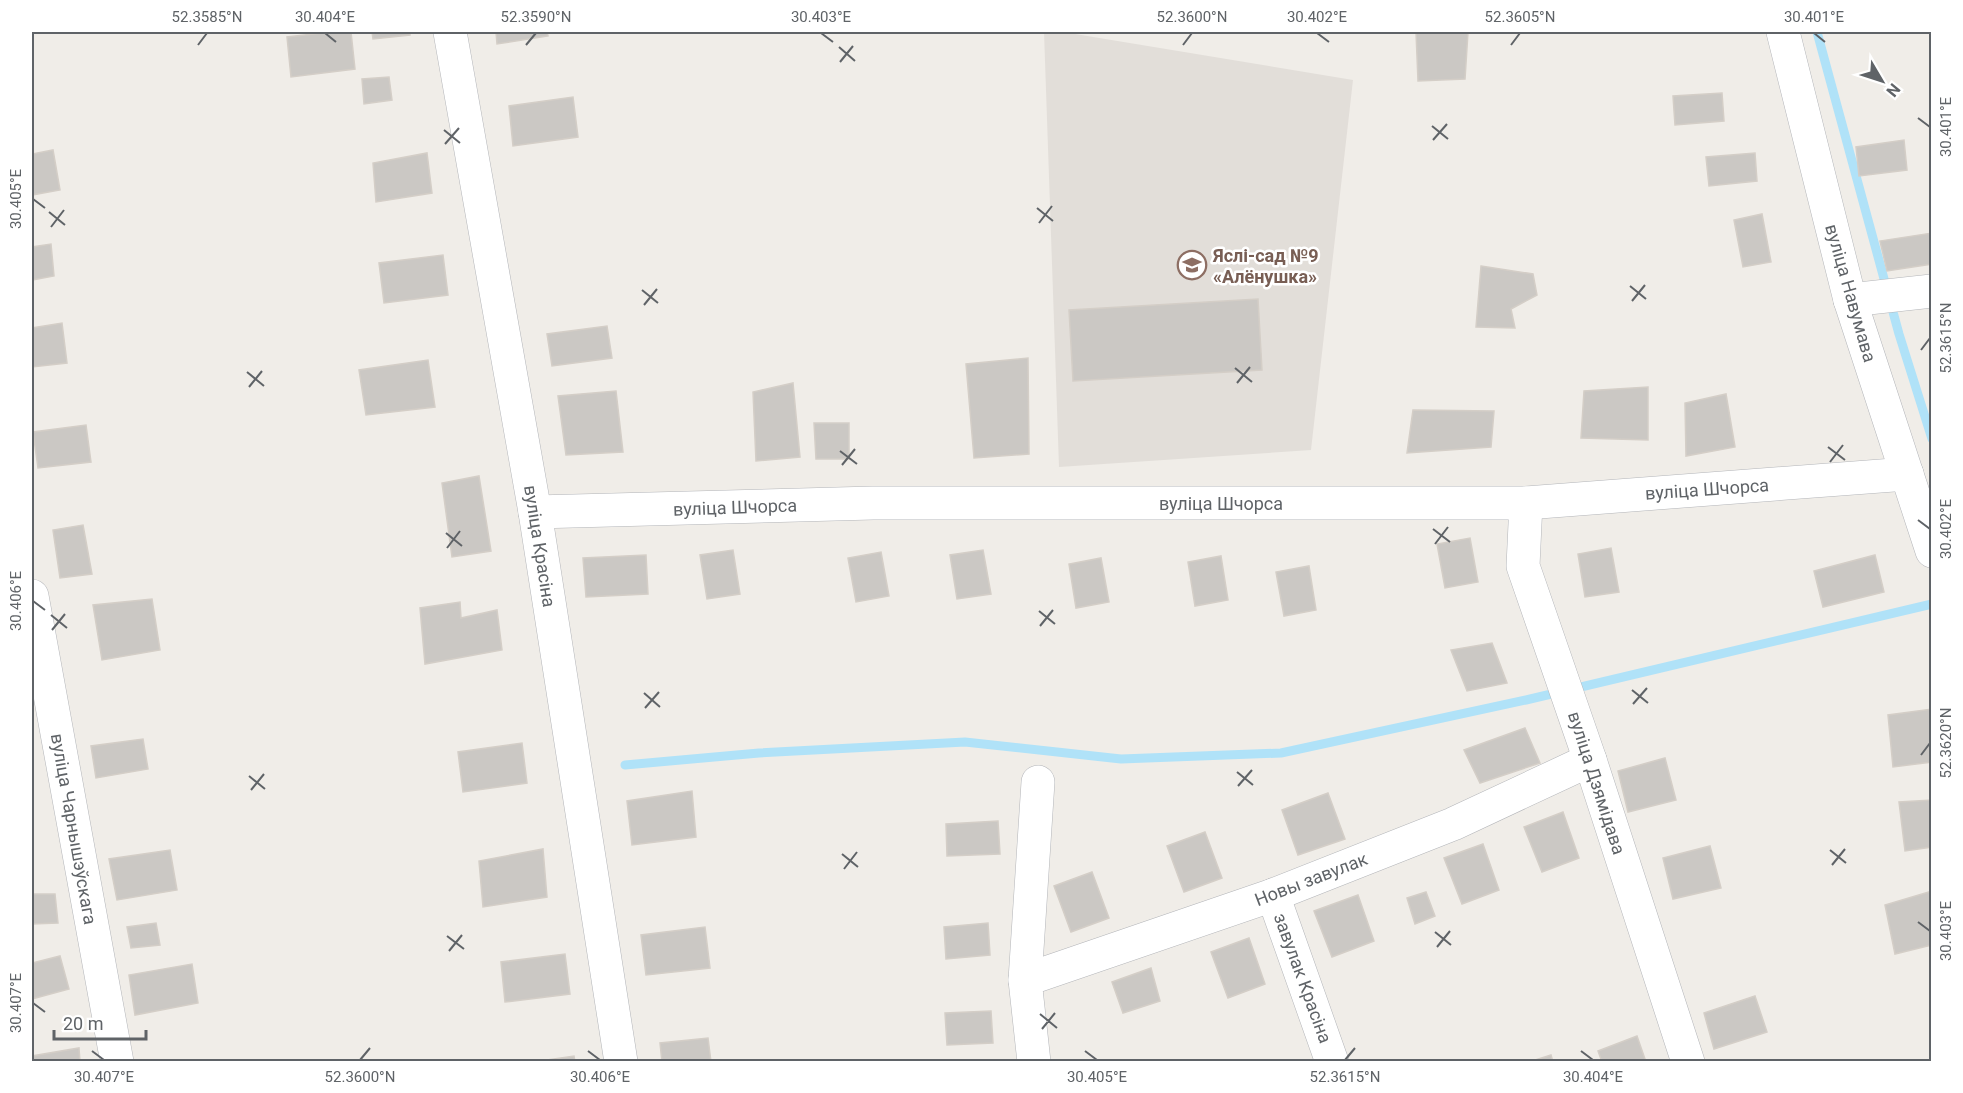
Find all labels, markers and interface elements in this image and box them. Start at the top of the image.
text: 52.3585°N [172,8,242,26]
text: 30.404°E [295,8,356,26]
text: 52.3590°N [501,8,571,26]
text: 30.403°E [791,8,852,26]
text: 52.3600°N [1157,8,1227,26]
text: 30.402°E [1287,8,1348,26]
text: 52.3605°N [1485,8,1555,26]
text: 30.401°E [1784,8,1845,26]
north arrow [1852,51,1912,111]
text: N [1882,80,1904,100]
text: 30.401°E [1937,96,1955,157]
text: 30.405°E [7,168,25,229]
street label: вуліца Навумава [1821,222,1881,364]
place label: Яслі-сад №9 «Алёнушка» [1212,245,1319,287]
school or university icon: Яслі-сад №9 «Алёнушка» [1176,249,1208,281]
text: 52.3615°N [1937,303,1955,373]
street label: вуліца Шчорса [1644,474,1770,504]
street label: вуліца Красіна [520,483,560,609]
street label: вуліца Шчорса [1159,493,1283,514]
street label: вуліца Шчорса [673,494,797,520]
text: 30.402°E [1937,498,1955,559]
text: 30.406°E [7,570,25,631]
text: 52.3620°N [1937,708,1955,778]
street label: вуліца Дзямідава [1564,709,1630,857]
street label: вуліца Чарнышэўскага [47,732,101,926]
street label: Новы завулак [1252,848,1371,910]
text: 30.403°E [1937,900,1955,961]
street label: завулак Красіна [1270,910,1336,1046]
text: 30.407°E [7,972,25,1033]
scale bar [54,1003,146,1041]
text: 20 m [63,1013,103,1034]
text: 30.407°E [74,1068,135,1086]
text: 52.3600°N [325,1068,395,1086]
text: 30.406°E [570,1068,631,1086]
text: 30.405°E [1067,1068,1128,1086]
text: 52.3615°N [1310,1068,1380,1086]
text: 30.404°E [1563,1068,1624,1086]

